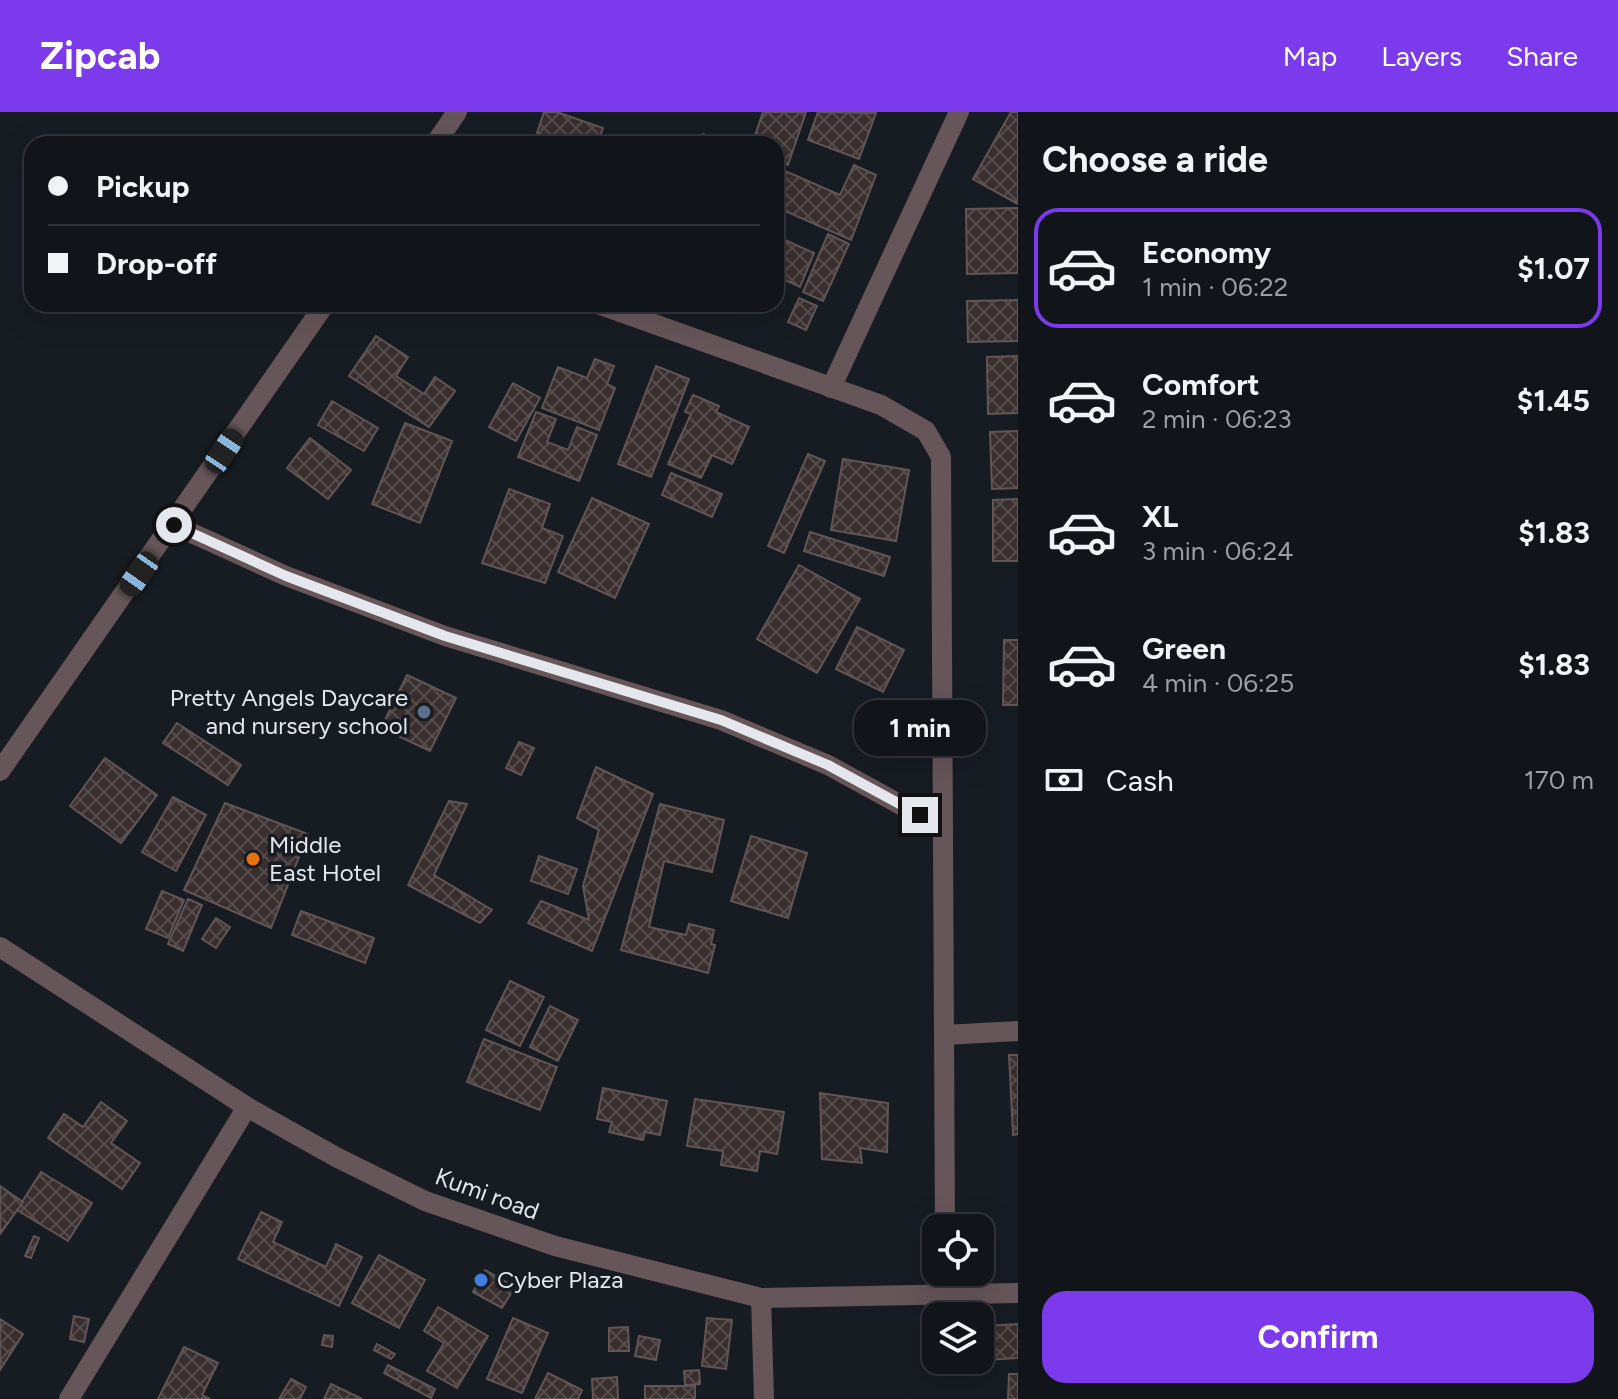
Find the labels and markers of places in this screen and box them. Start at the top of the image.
place label: Pretty Angels Daycare and nursery school [170,683,408,740]
marker: Pretty Angels Daycare and nursery school [415,703,433,721]
place label: Middle East Hotel [269,830,381,887]
marker: Middle East Hotel [244,850,262,868]
place label: Cyber Plaza [497,1265,624,1294]
marker: Cyber Plaza [472,1271,490,1289]

